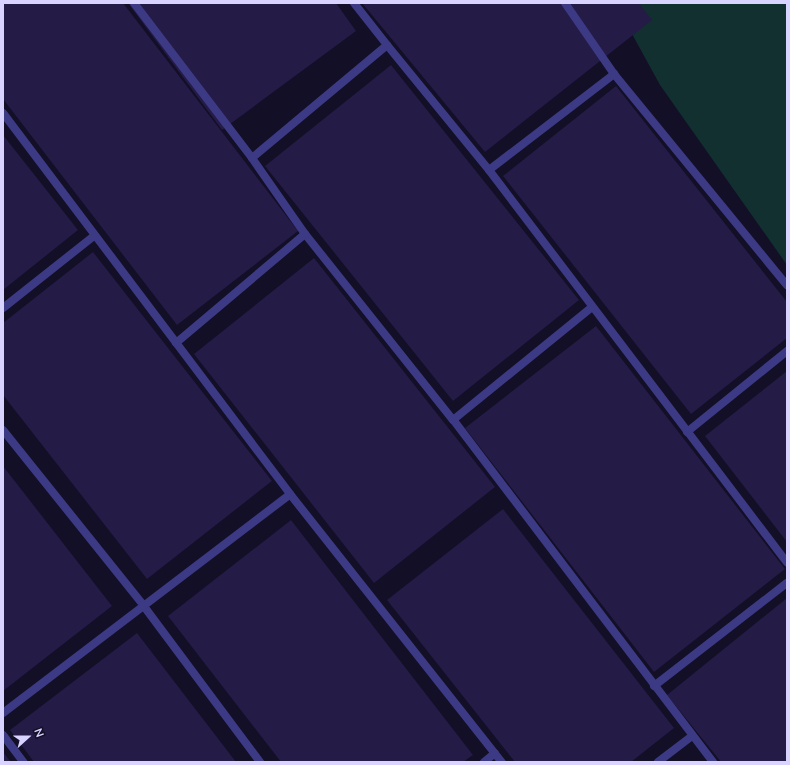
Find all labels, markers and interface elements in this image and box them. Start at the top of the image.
north arrow [8,717,48,757]
text: N [31,726,47,739]

